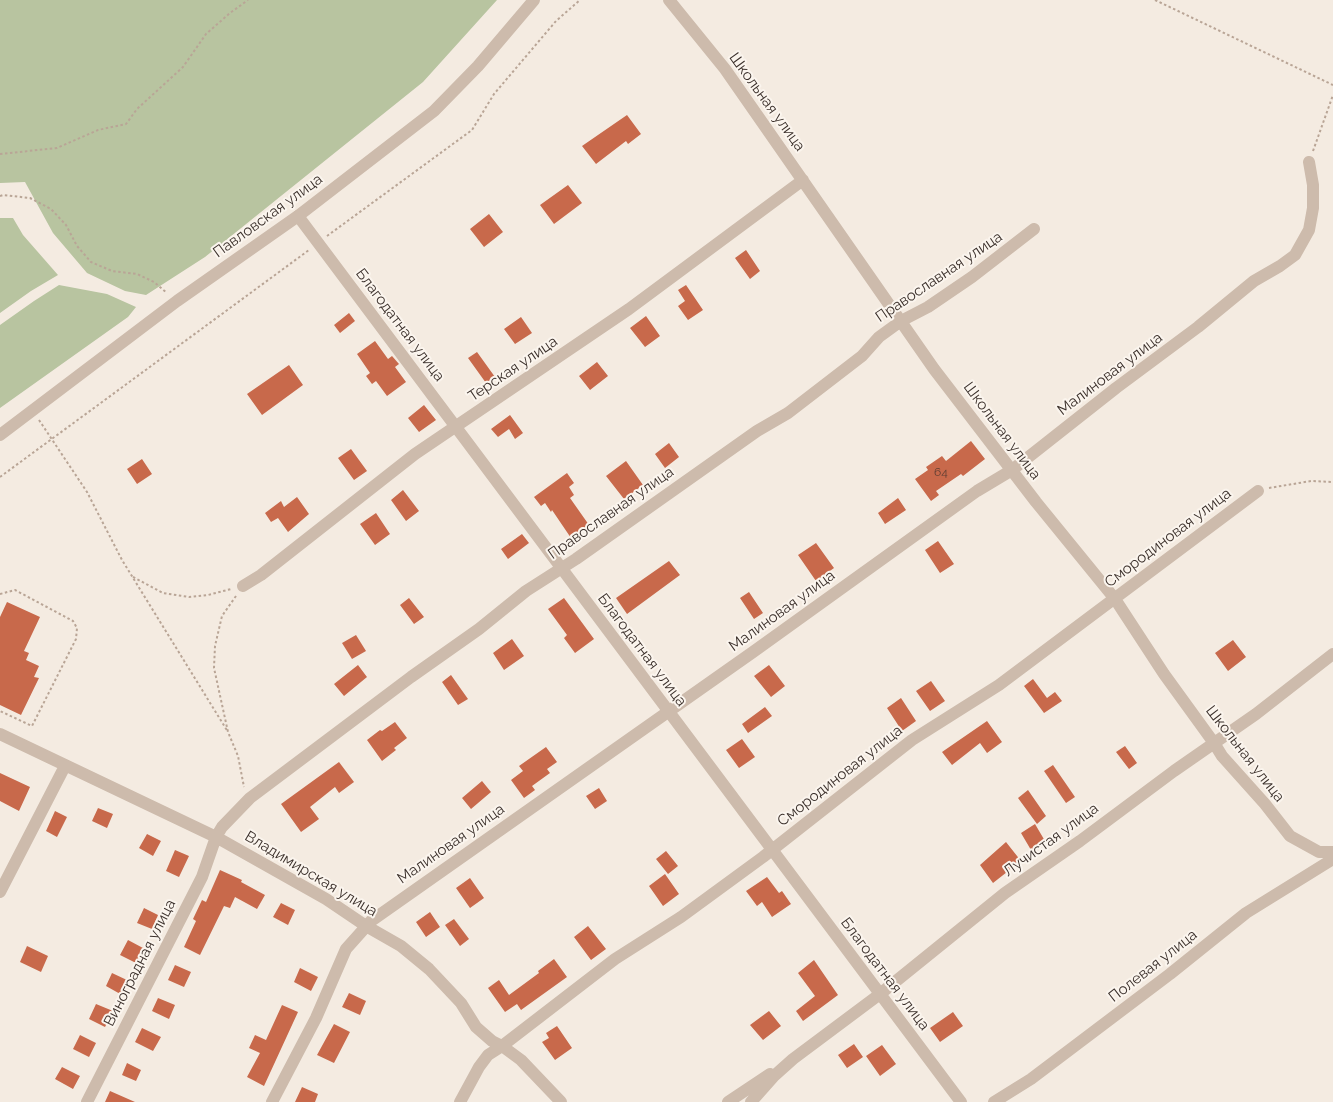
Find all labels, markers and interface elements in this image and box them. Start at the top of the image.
street label: Школьная улица [725,49,809,155]
street label: Павловская улица [210,170,326,262]
street label: Православная улица [872,228,1006,326]
street label: Благодатная улица [352,265,448,385]
street label: Малиновая улица [1054,329,1166,419]
street label: Терская улица [465,333,561,405]
street label: Школьная улица [959,379,1045,483]
street label: Православная улица [545,463,677,563]
house number: 64 [934,465,948,479]
street label: Смородиновая улица [1101,485,1235,591]
street label: Малиновая улица [725,567,839,655]
street label: Благодатная улица [594,590,690,710]
street label: Школьная улица [1202,702,1288,806]
street label: Смородиновая улица [774,722,906,830]
street label: Лучистая улица [1000,799,1102,881]
street label: Малиновая улица [394,800,508,888]
street label: Владимирская улица [242,827,380,921]
street label: Виноградная улица [100,897,180,1029]
street label: Благодатная улица [837,914,933,1034]
street label: Полевая улица [1105,926,1201,1006]

